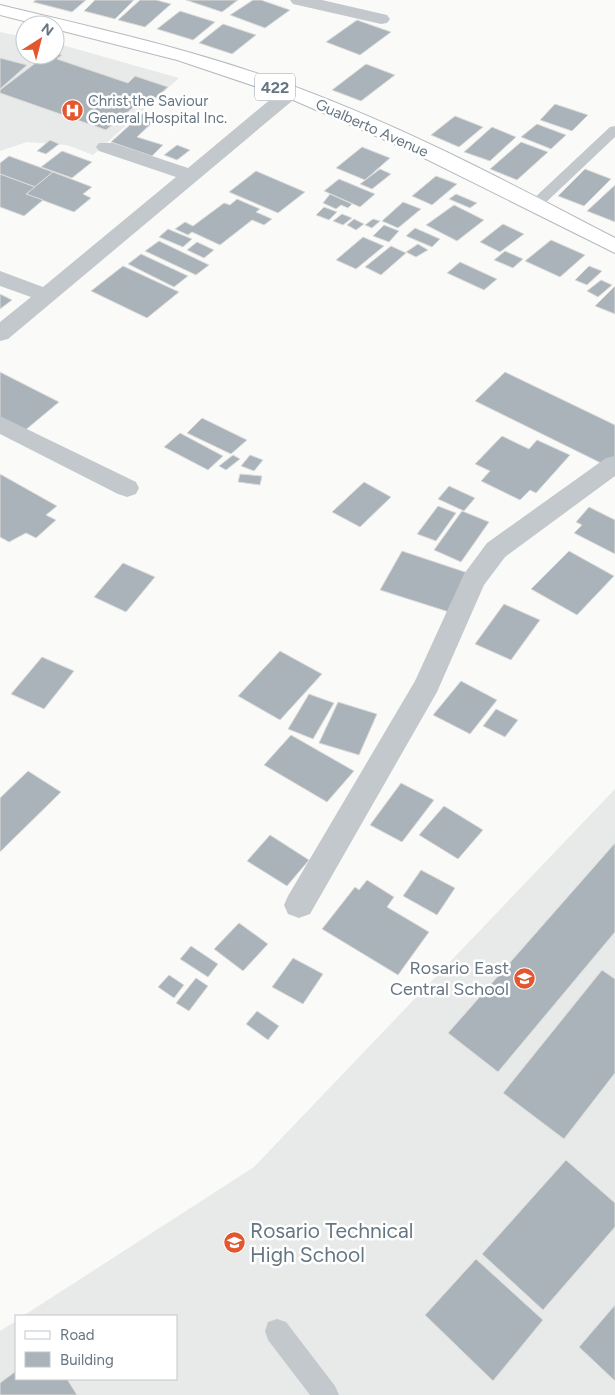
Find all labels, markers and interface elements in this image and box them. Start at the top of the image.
north arrow [15,15,65,65]
text: N [38,20,57,40]
road number: 422 [255,74,295,100]
place label: Christ the Saviour General Hospital Inc. [88,92,227,127]
street label: Gualberto Avenue [313,95,431,161]
hospital icon: Christ the Saviour General Hospital Inc. [60,98,84,122]
place label: Rosario East Central School [390,957,509,1000]
school or university icon: Rosario East Central School [513,966,537,990]
place label: Rosario Technical High School [250,1218,413,1267]
school or university icon: Rosario Technical High School [222,1230,246,1254]
legend [15,1315,178,1380]
text: Road [60,1326,95,1344]
text: Building [60,1351,114,1369]

